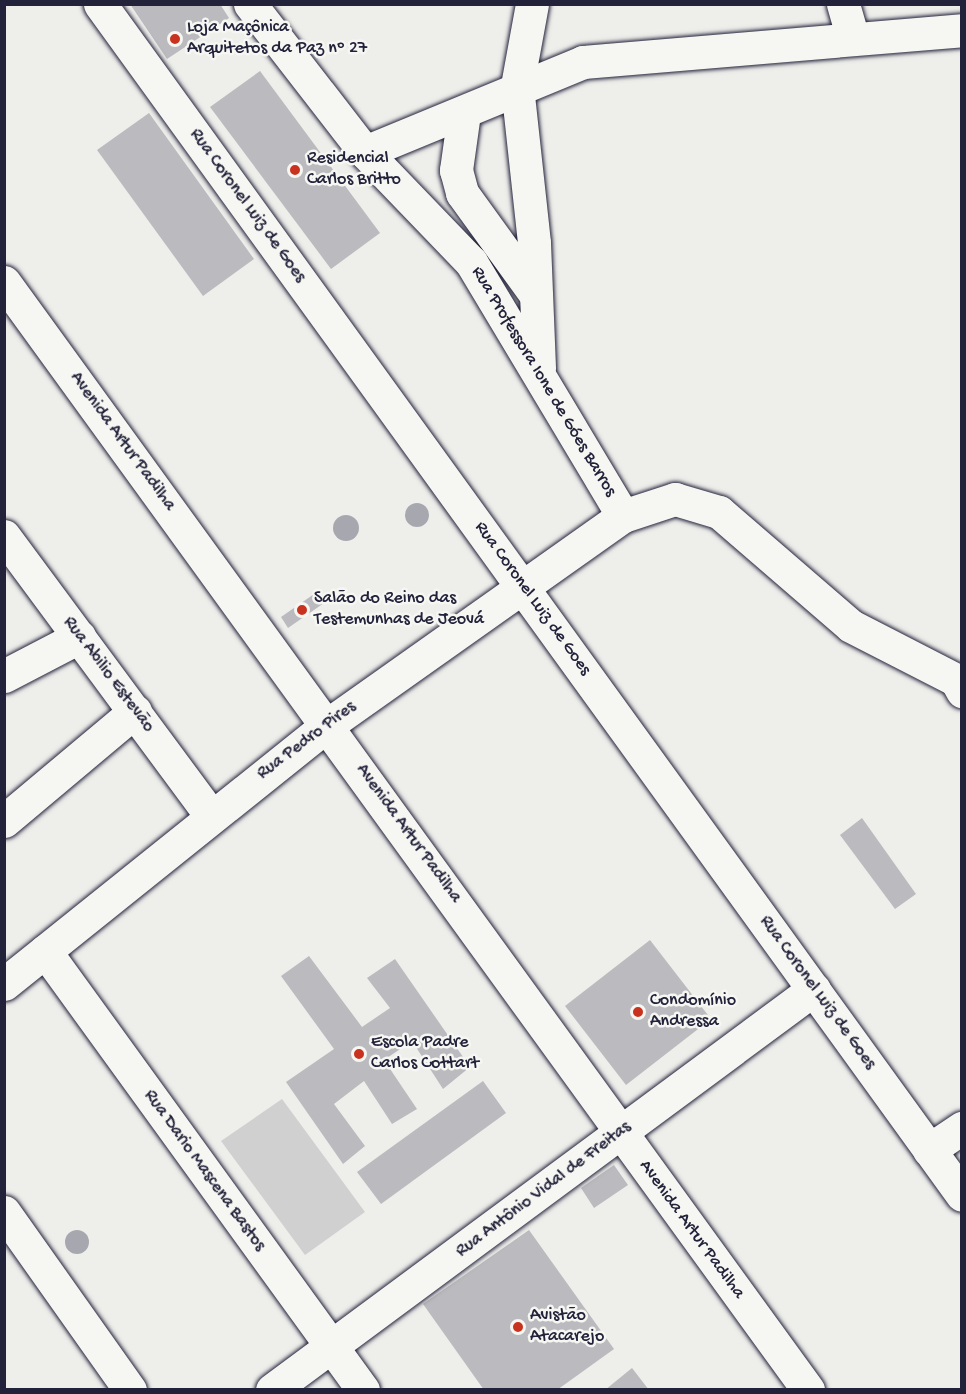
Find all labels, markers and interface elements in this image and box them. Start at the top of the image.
place label: Loja Maçônica Arquitetos da Paz nº 27 [187,18,367,60]
marker: Loja Maçônica Arquitetos da Paz nº 27 [168,32,182,46]
street label: Rua Coronel Luiz de Goes [184,125,310,287]
place label: Residencial Carlos Britto [307,149,401,192]
marker: Residencial Carlos Britto [288,163,302,177]
street label: Rua Professora Ione de Góes Barros [466,263,620,501]
street label: Avenida Artur Padilha [64,368,180,516]
street label: Rua Coronel Luiz de Goes [469,518,595,680]
place label: Salão do Reino das Testemunhas de Jeová [314,589,484,632]
marker: Salão do Reino das Testemunhas de Jeová [295,603,309,617]
street label: Rua Abilio Estevão [57,613,159,737]
street label: Rua Pedro Pires [253,697,361,785]
street label: Avenida Artur Padilha [350,760,466,908]
street label: Rua Coronel Luiz de Goes [754,912,880,1074]
place label: Condomínio Andressa [650,991,736,1034]
marker: Condomínio Andressa [631,1005,645,1019]
place label: Escola Padre Carlos Cottart [371,1033,479,1076]
marker: Escola Padre Carlos Cottart [352,1047,366,1061]
street label: Rua Dario Mascena Bastos [138,1086,270,1256]
street label: Rua Antônio Vidal de Freitas [452,1117,636,1263]
street label: Avenida Artur Padilha [633,1156,749,1304]
place label: Avistão Atacarejo [530,1306,604,1348]
marker: Avistão Atacarejo [511,1320,525,1334]

